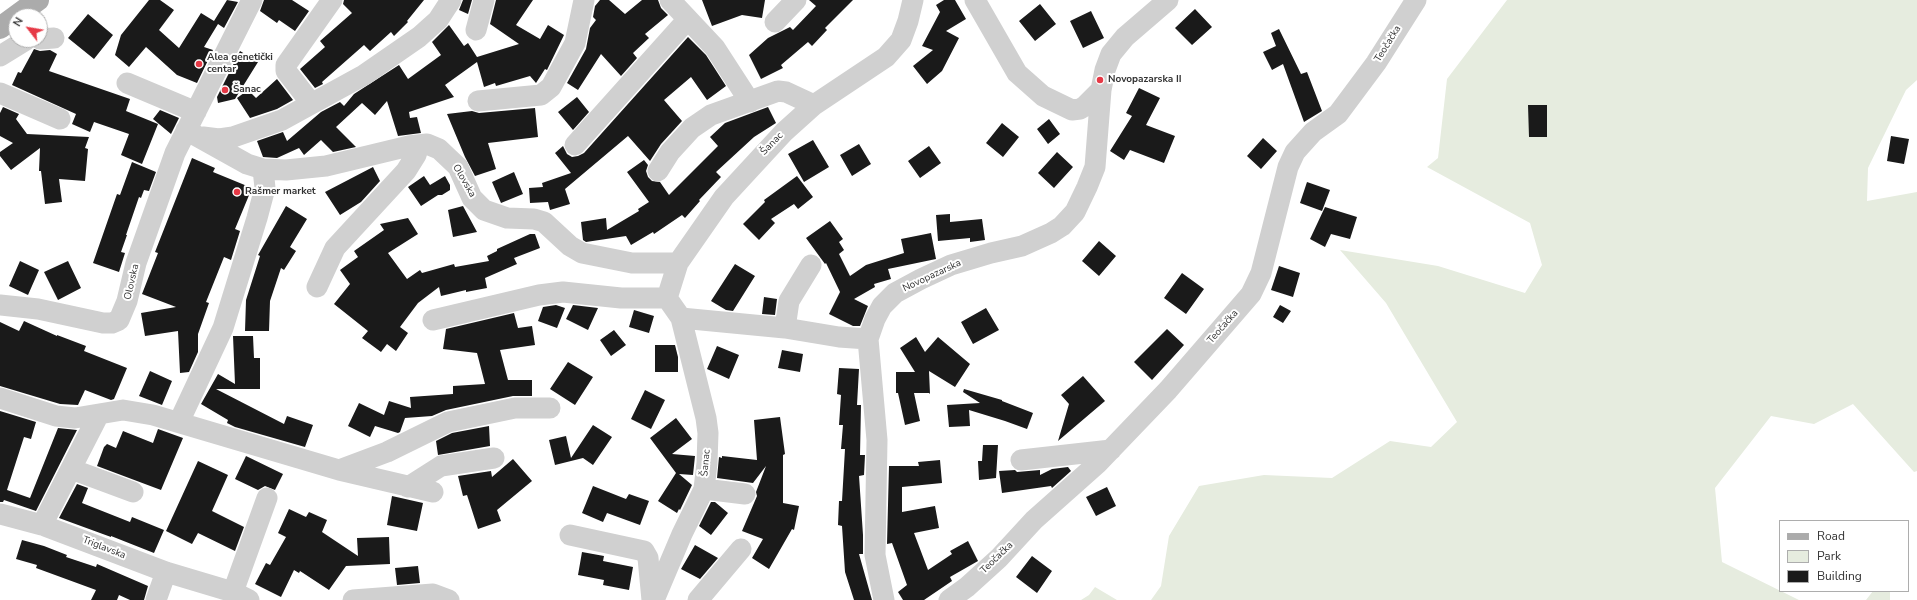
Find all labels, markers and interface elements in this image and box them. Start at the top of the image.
north arrow [8,8,48,48]
text: N [10,15,27,29]
street label: Teočačka [1372,23,1404,65]
place label: Alea genetički centar [207,52,273,76]
marker: Alea genetički centar [194,59,204,69]
place label: Novopazarska II [1108,74,1182,86]
marker: Novopazarska II [1095,75,1105,85]
place label: Šanac [233,84,261,96]
marker: Šanac [220,85,230,95]
street label: Šanac [758,130,786,158]
street label: Olovska [450,162,478,200]
place label: Rašmer market [245,186,316,198]
marker: Rašmer market [232,187,242,197]
street label: Novopazarska [901,257,963,295]
street label: Olovska [122,263,142,301]
street label: Teočačka [1205,308,1241,346]
street label: Šanac [699,449,713,477]
legend [1779,520,1909,592]
text: Road [1817,528,1845,544]
street label: Triglavska [81,534,127,562]
street label: Teočačka [978,539,1016,577]
text: Park [1817,548,1841,564]
text: Building [1817,568,1862,584]

